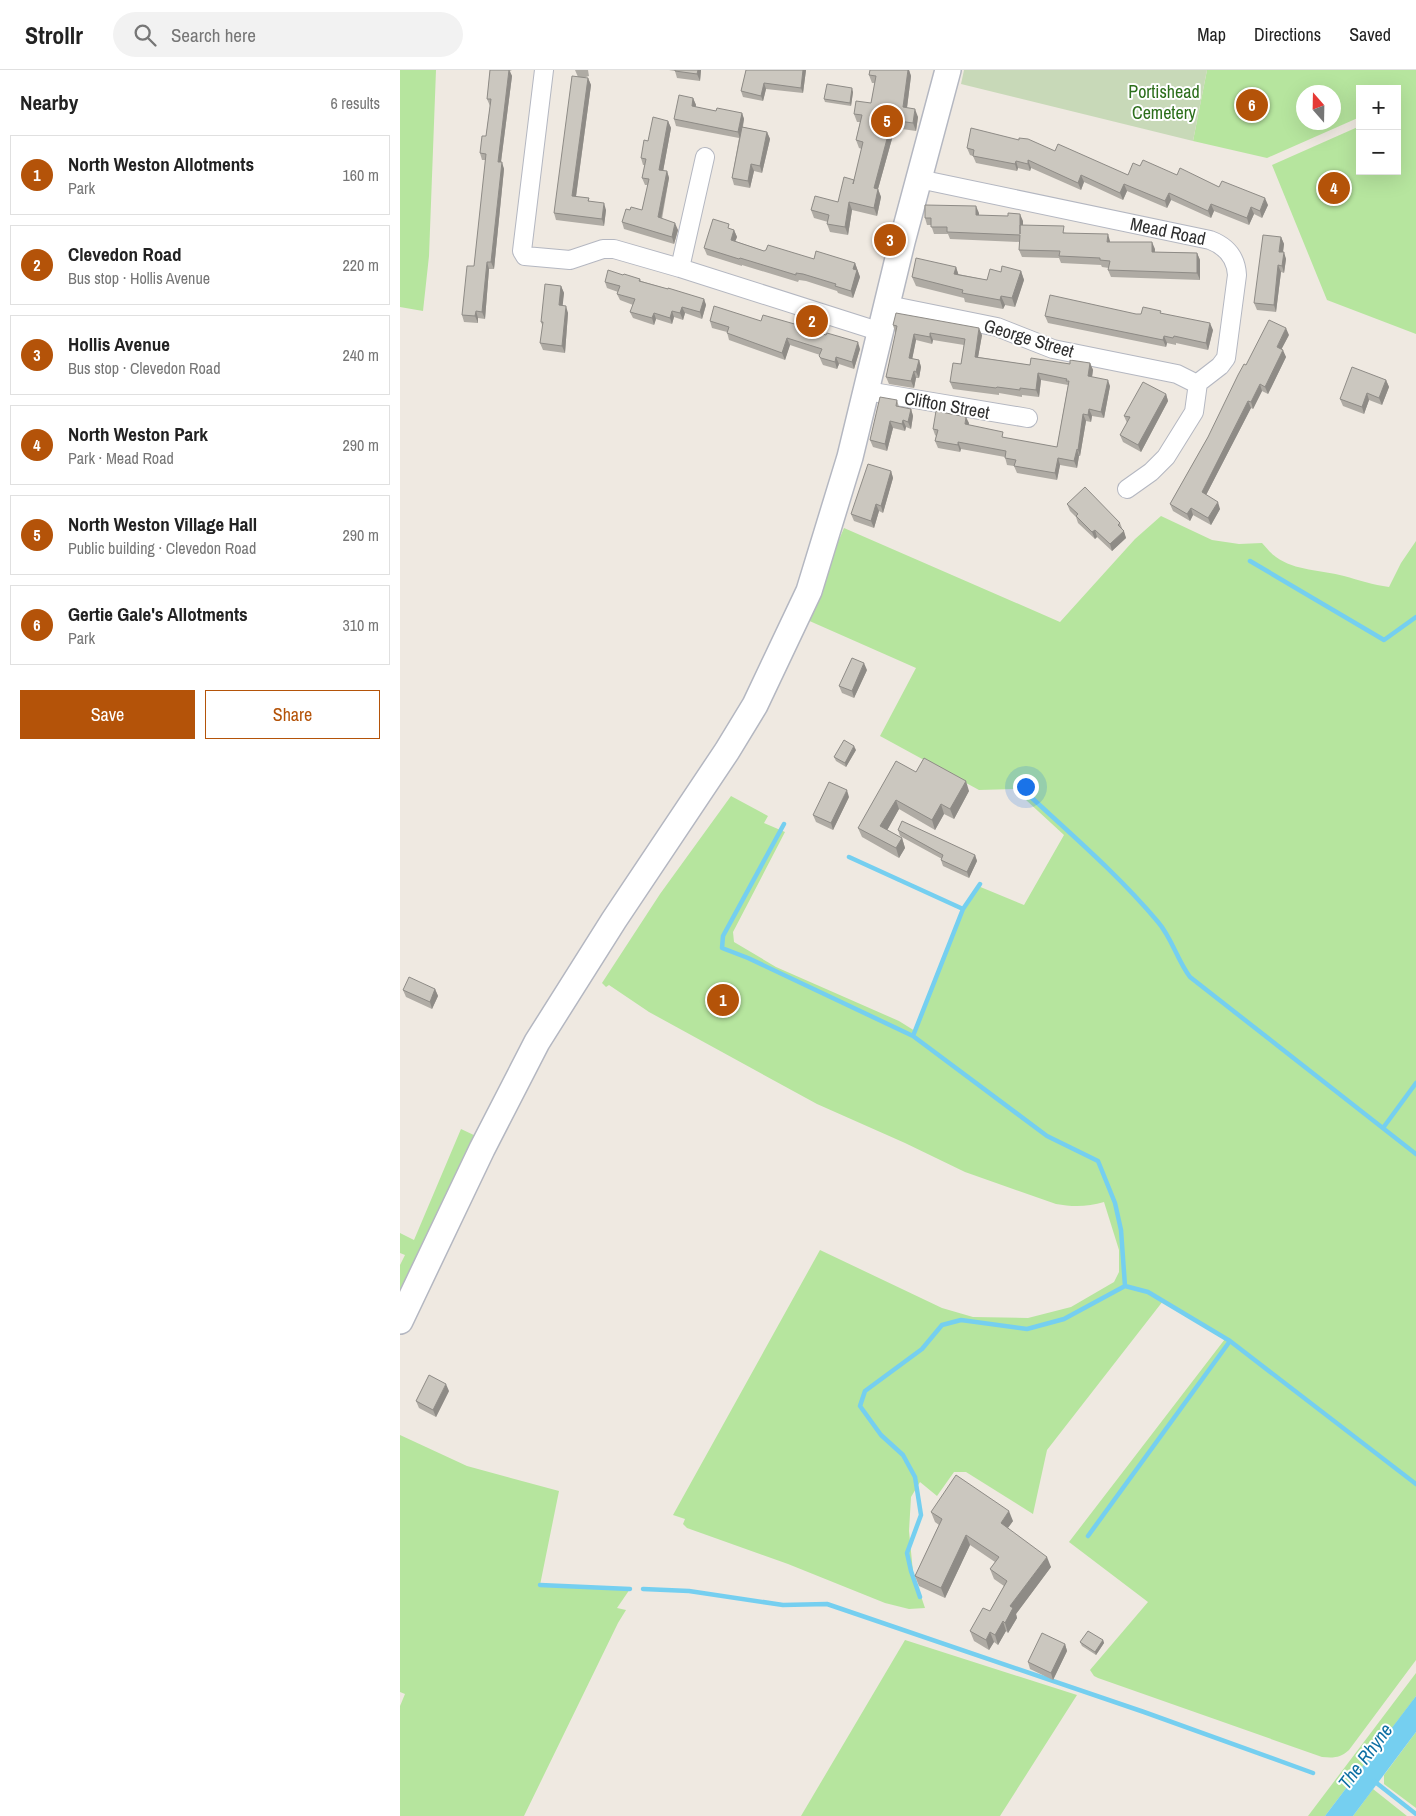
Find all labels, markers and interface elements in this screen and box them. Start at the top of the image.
search box [113,12,463,57]
text: Strollr [25,19,83,51]
icon: search [131,21,159,49]
text: Search here [171,22,256,48]
text: Map [1197,22,1226,47]
text: Directions [1254,22,1321,47]
text: Saved [1349,22,1391,47]
park label: Portishead Cemetery [1128,79,1200,125]
north arrow [1296,85,1341,130]
map controls [1356,85,1401,175]
button: + [1356,85,1401,130]
pin: 6 [1236,86,1268,124]
text: Nearby [20,88,78,117]
text: 6 results [330,92,380,114]
pin: 5 [871,102,903,140]
button: − [1356,130,1401,175]
text: North Weston Allotments [68,151,254,177]
text: 1 [33,164,41,186]
text: 160 m [343,164,379,186]
pin: 4 [1318,169,1350,207]
text: Park [68,177,95,199]
street label: Mead Road [1128,211,1208,251]
pin: 3 [874,221,906,259]
text: Clevedon Road [68,241,181,267]
text: 2 [33,254,41,276]
text: 220 m [343,254,379,276]
text: Bus stop · Hollis Avenue [68,267,210,289]
pin: 2 [796,302,828,340]
street label: George Street [981,312,1077,364]
text: Hollis Avenue [68,331,170,357]
text: 3 [33,344,41,366]
text: 240 m [343,344,379,366]
text: Bus stop · Clevedon Road [68,357,220,379]
street label: Clifton Street [902,385,992,425]
text: North Weston Park [68,421,208,447]
text: 4 [33,434,41,456]
text: 290 m [343,434,379,456]
text: Park · Mead Road [68,447,174,469]
text: North Weston Village Hall [68,511,257,537]
text: 5 [33,524,41,546]
text: 290 m [343,524,379,546]
text: Public building · Clevedon Road [68,537,256,559]
text: Gertie Gale's Allotments [68,601,248,627]
text: 6 [33,614,41,636]
text: 310 m [343,614,379,636]
text: Park [68,627,95,649]
button: Save [20,690,195,739]
button: Share [205,690,380,739]
your location [1013,774,1039,800]
pin: 1 [707,981,739,1019]
water label: The Rhyne [1332,1718,1398,1794]

